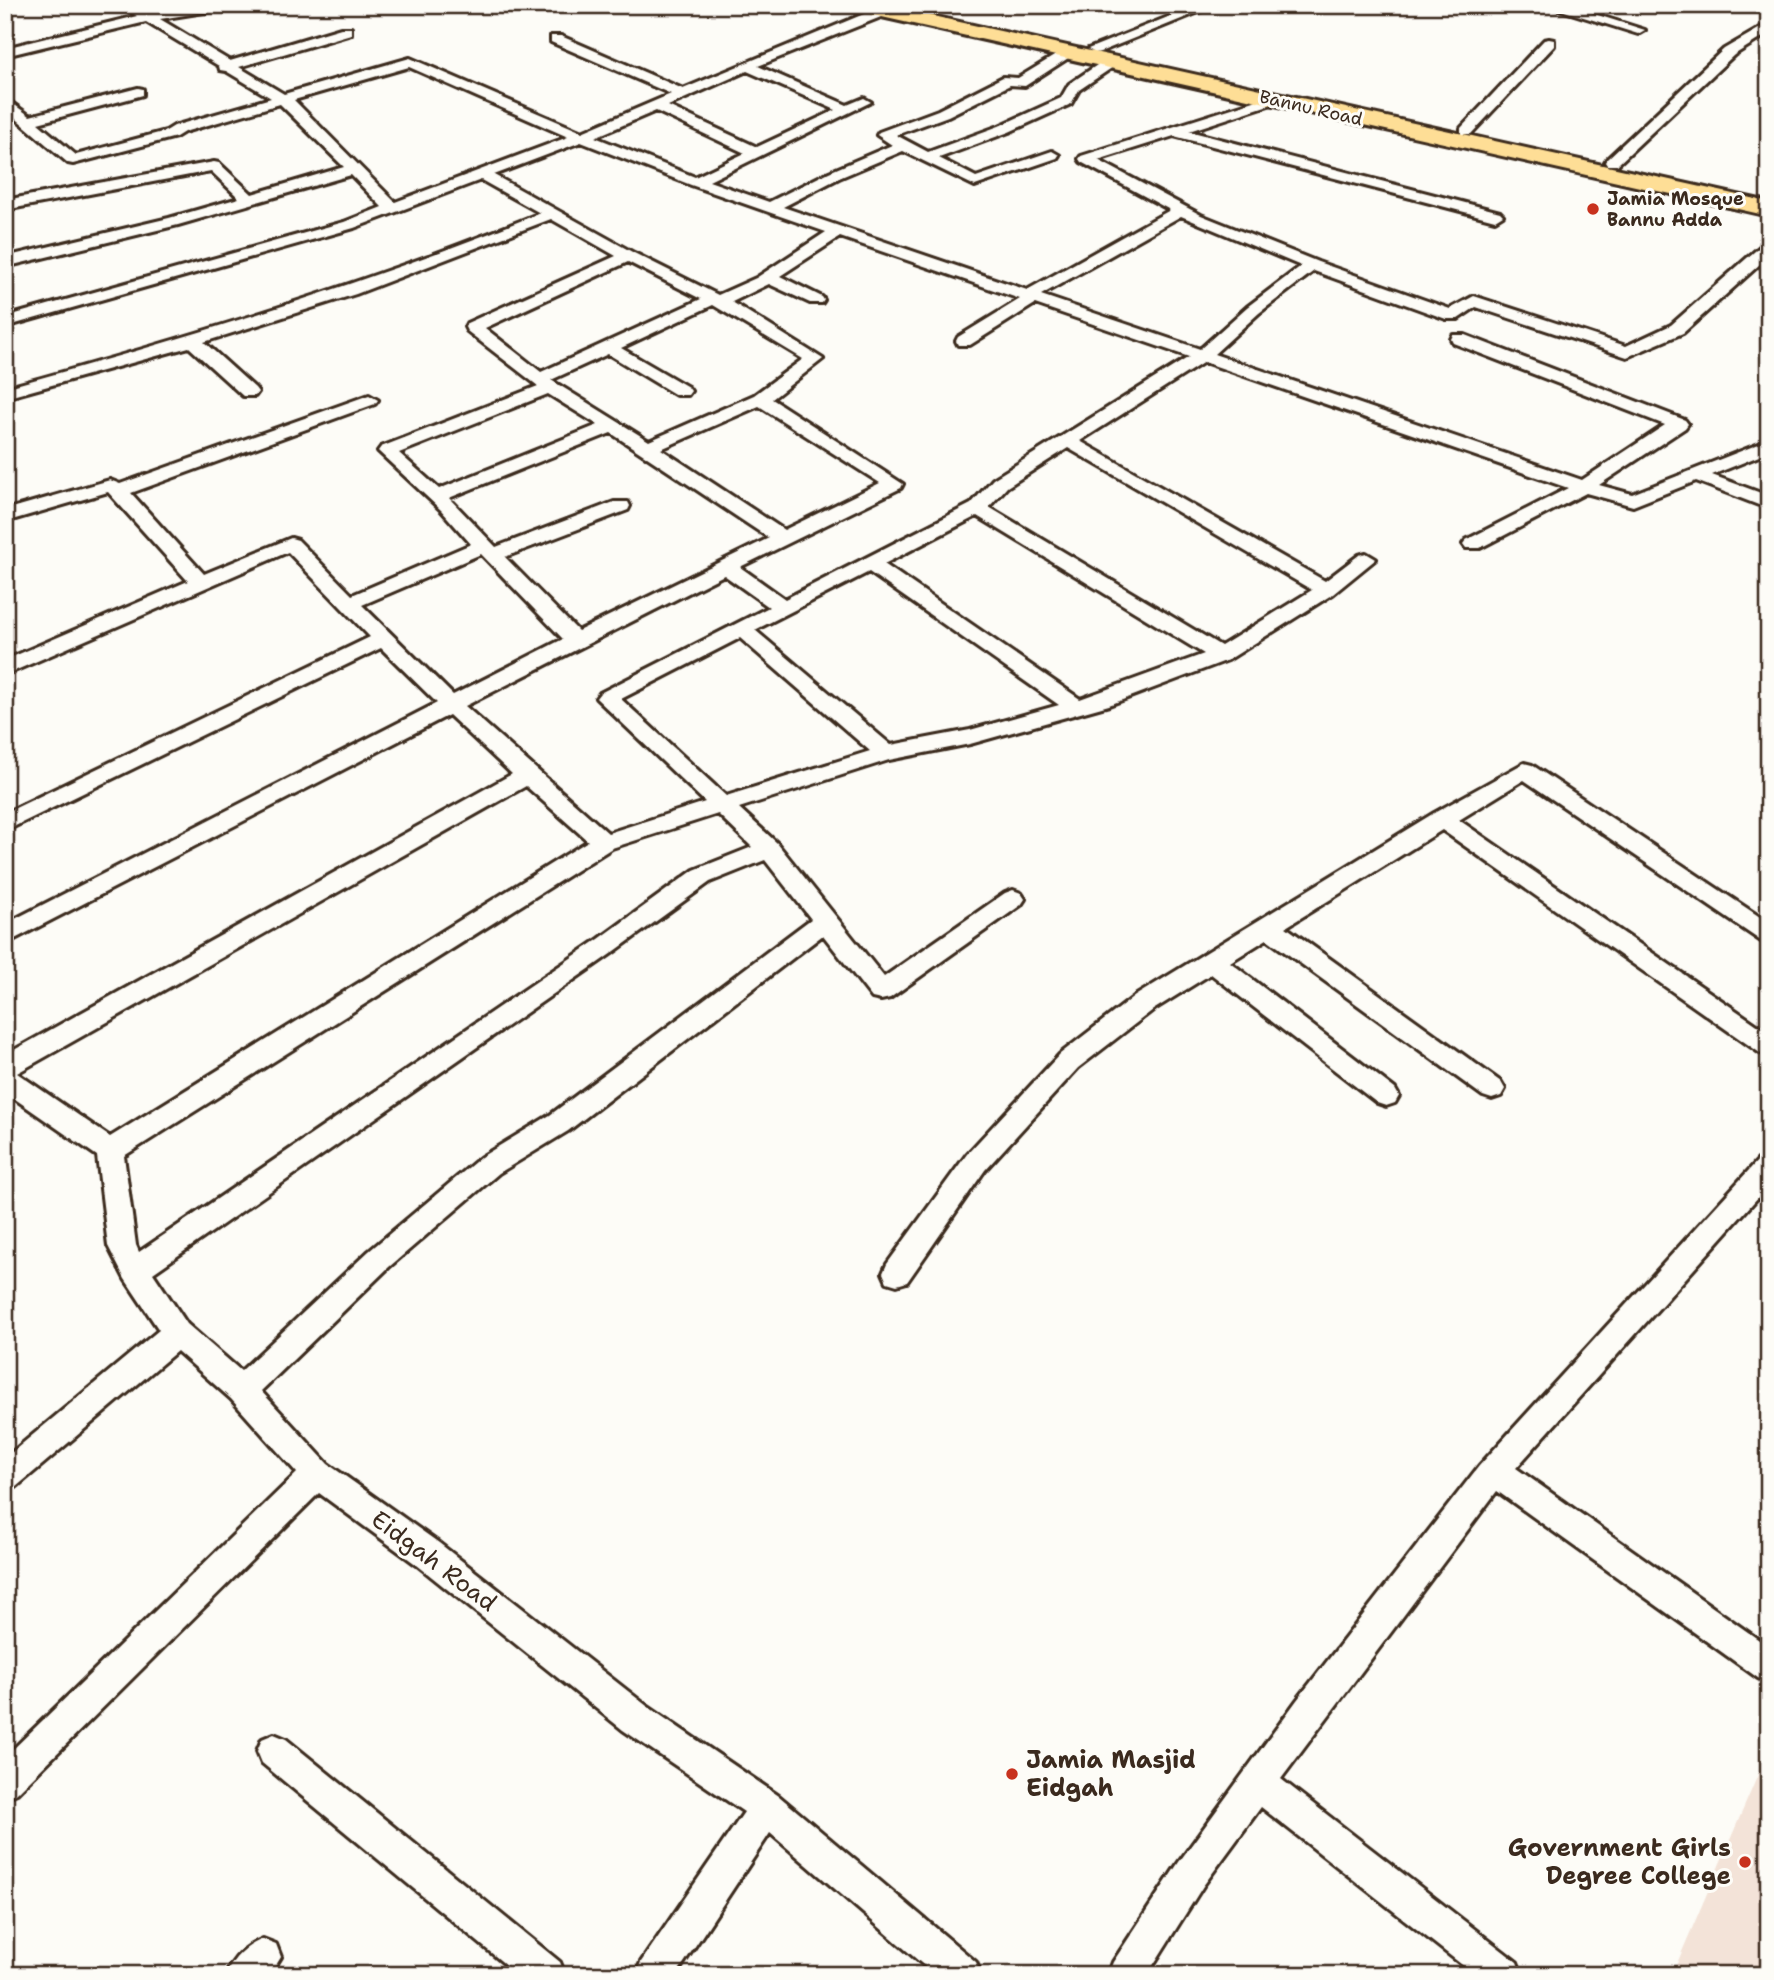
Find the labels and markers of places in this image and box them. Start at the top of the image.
place label: Jamia Mosque Bannu Adda [1607,187,1744,232]
marker: Jamia Mosque Bannu Adda [1585,201,1601,217]
place label: Jamia Masjid Eidgah [1026,1744,1196,1804]
marker: Jamia Masjid Eidgah [1004,1766,1020,1782]
place label: Government Girls Degree College [1508,1832,1731,1892]
marker: Government Girls Degree College [1737,1854,1753,1870]

